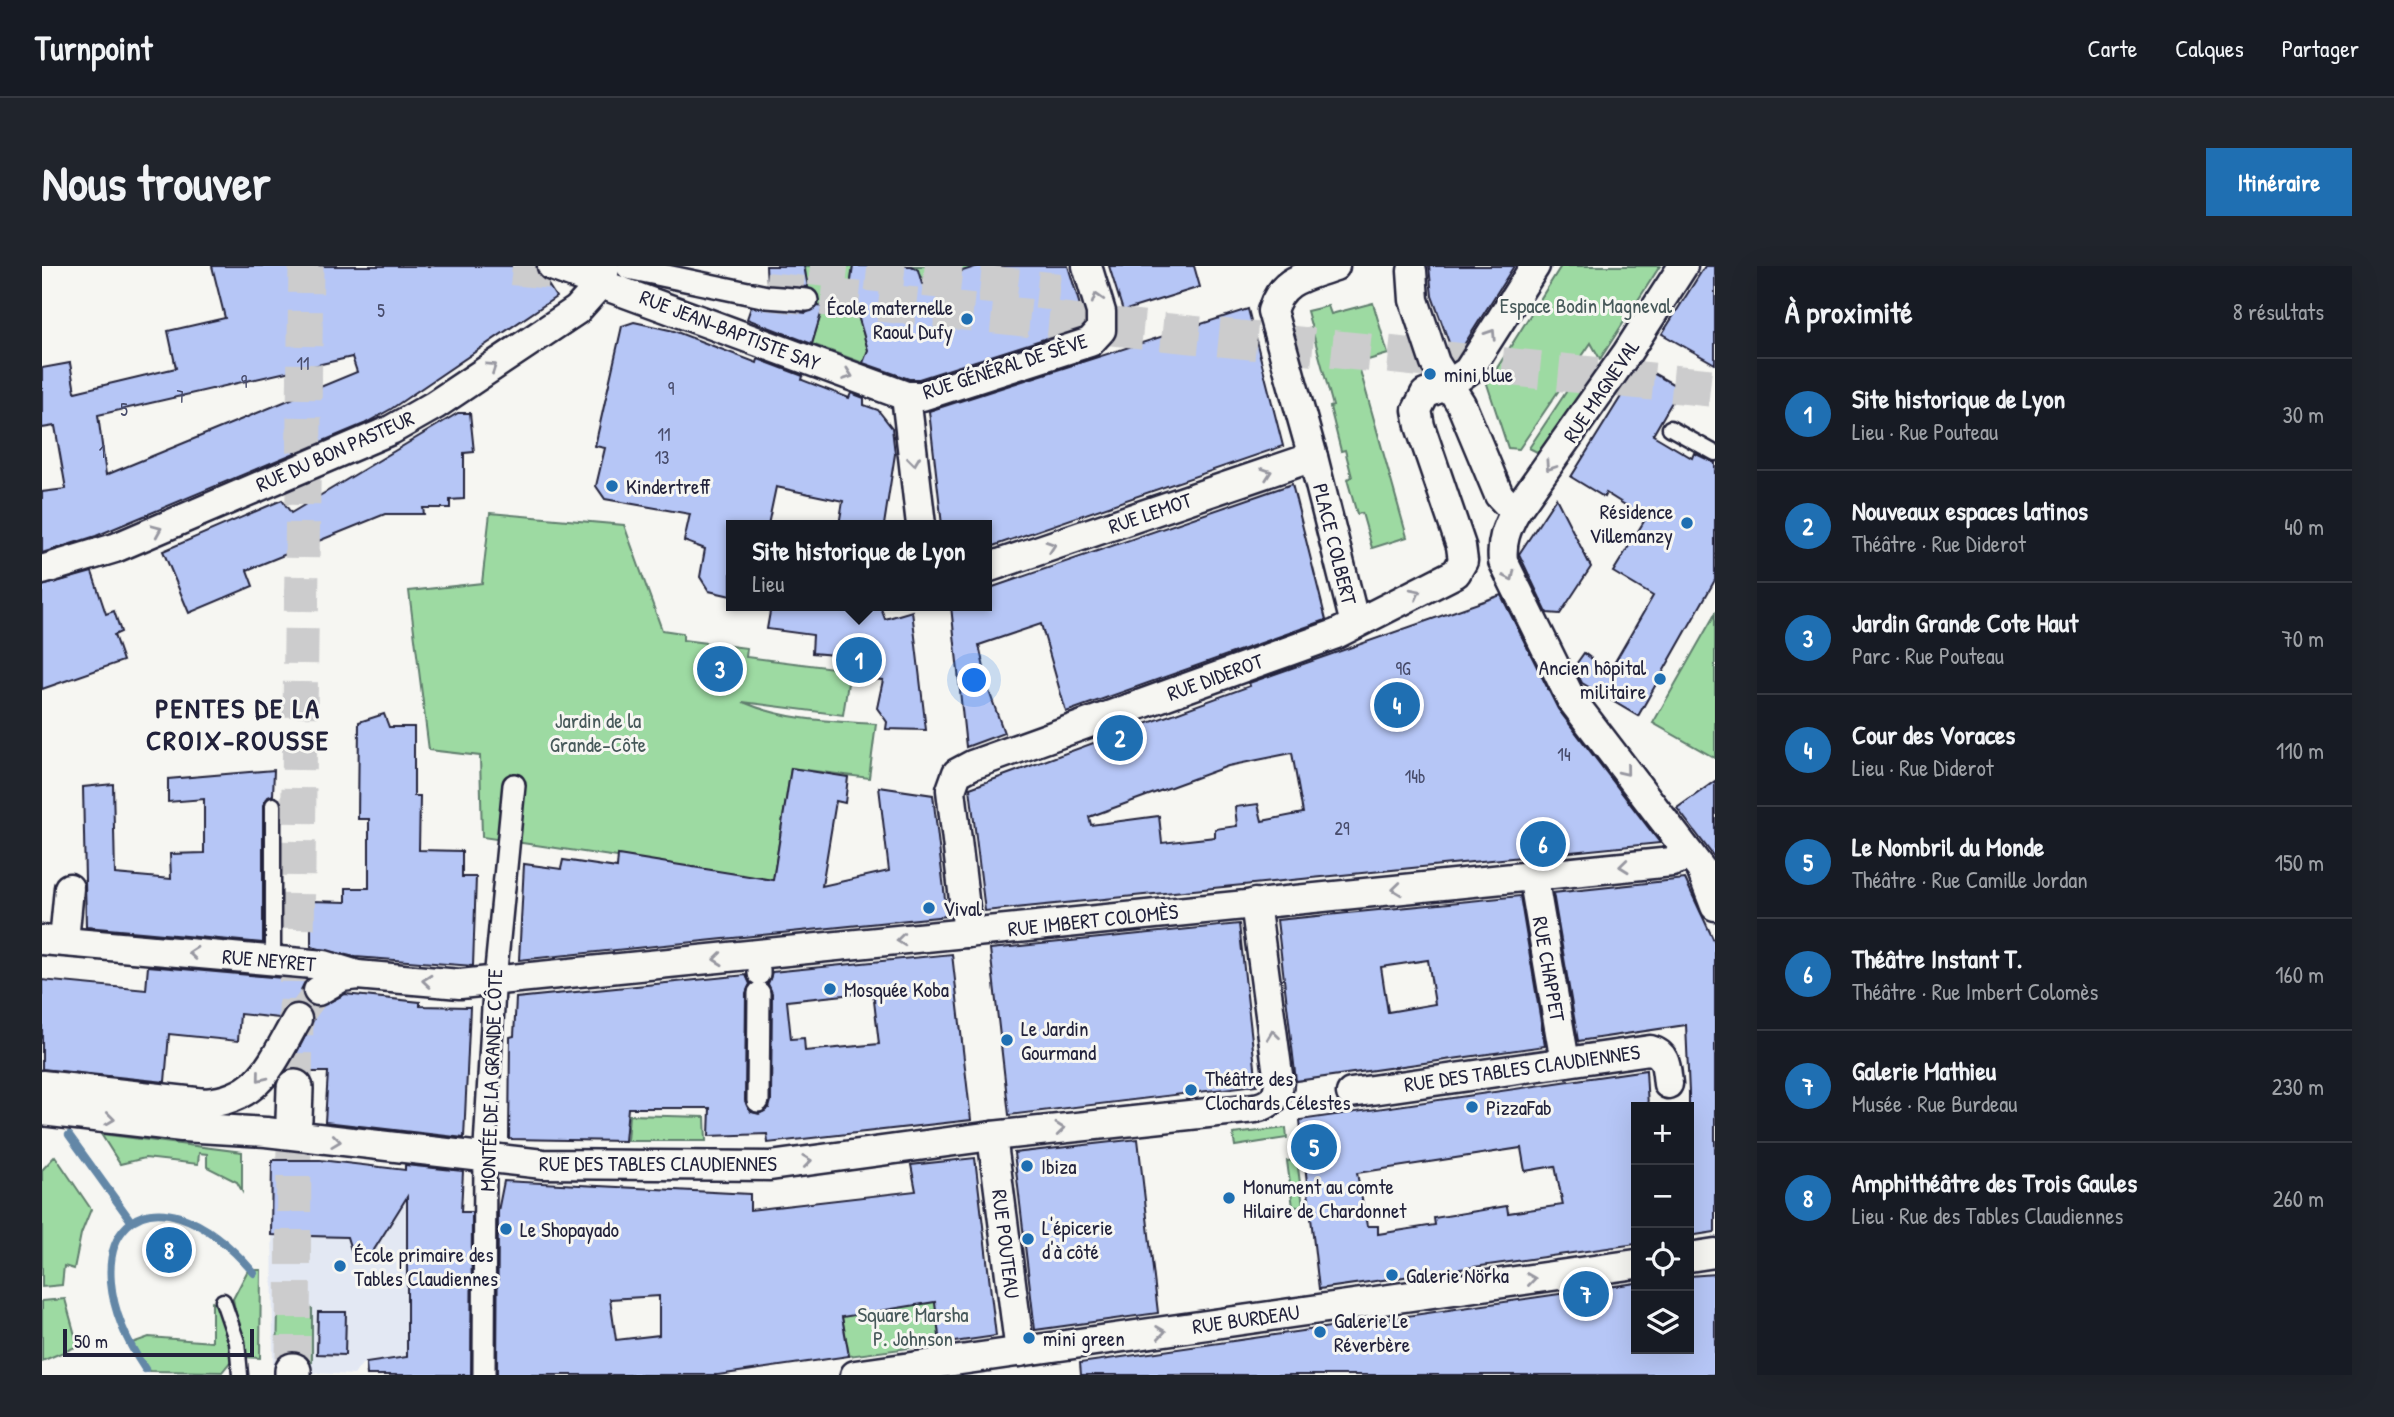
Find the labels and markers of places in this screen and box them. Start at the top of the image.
place label: École maternelle Raoul Dufy [827,293,953,346]
marker: École maternelle Raoul Dufy [959,311,975,327]
place label: mini blue [1444,360,1513,389]
marker: mini blue [1422,366,1438,382]
place label: Kindertreff [626,472,711,501]
marker: Kindertreff [604,478,620,494]
place label: Résidence Villemanzy [1589,497,1673,550]
marker: Résidence Villemanzy [1679,515,1695,531]
pin: 1 [836,634,882,686]
pin: 3 [697,643,743,695]
place label: Ancien hôpital militaire [1539,653,1646,706]
marker: Ancien hôpital militaire [1652,671,1668,687]
pin: 4 [1374,679,1420,731]
pin: 2 [1097,712,1143,764]
pin: 6 [1520,818,1566,870]
place label: Vival [943,894,982,923]
marker: Vival [921,900,937,916]
place label: Mosquée Koba [844,975,949,1004]
marker: Mosquée Koba [822,981,838,997]
place label: Le Jardin Gourmand [1021,1014,1096,1067]
marker: Le Jardin Gourmand [999,1032,1015,1048]
place label: Théâtre des Clochards Célestes [1205,1064,1351,1117]
marker: Théâtre des Clochards Célestes [1183,1082,1199,1098]
place label: PizzaFab [1486,1093,1552,1122]
marker: PizzaFab [1464,1099,1480,1115]
pin: 5 [1291,1121,1337,1173]
place label: Ibiza [1041,1152,1077,1181]
marker: Ibiza [1019,1158,1035,1174]
place label: Monument au comte Hilaire de Chardonnet [1243,1172,1407,1225]
marker: Monument au comte Hilaire de Chardonnet [1221,1190,1237,1206]
place label: L'épicerie d'à côté [1042,1213,1113,1266]
place label: Le Shopayado [520,1215,619,1244]
marker: Le Shopayado [498,1221,514,1237]
pin: 8 [146,1224,192,1276]
marker: L'épicerie d'à côté [1020,1231,1036,1247]
place label: École primaire des Tables Claudiennes [354,1240,498,1293]
marker: École primaire des Tables Claudiennes [332,1258,348,1274]
place label: Galerie Nörka [1406,1261,1509,1290]
marker: Galerie Nörka [1384,1267,1400,1283]
pin: 7 [1563,1268,1609,1320]
place label: Galerie Le Réverbère [1334,1306,1410,1359]
place label: mini green [1043,1324,1125,1353]
marker: Galerie Le Réverbère [1312,1324,1328,1340]
marker: mini green [1021,1330,1037,1346]

